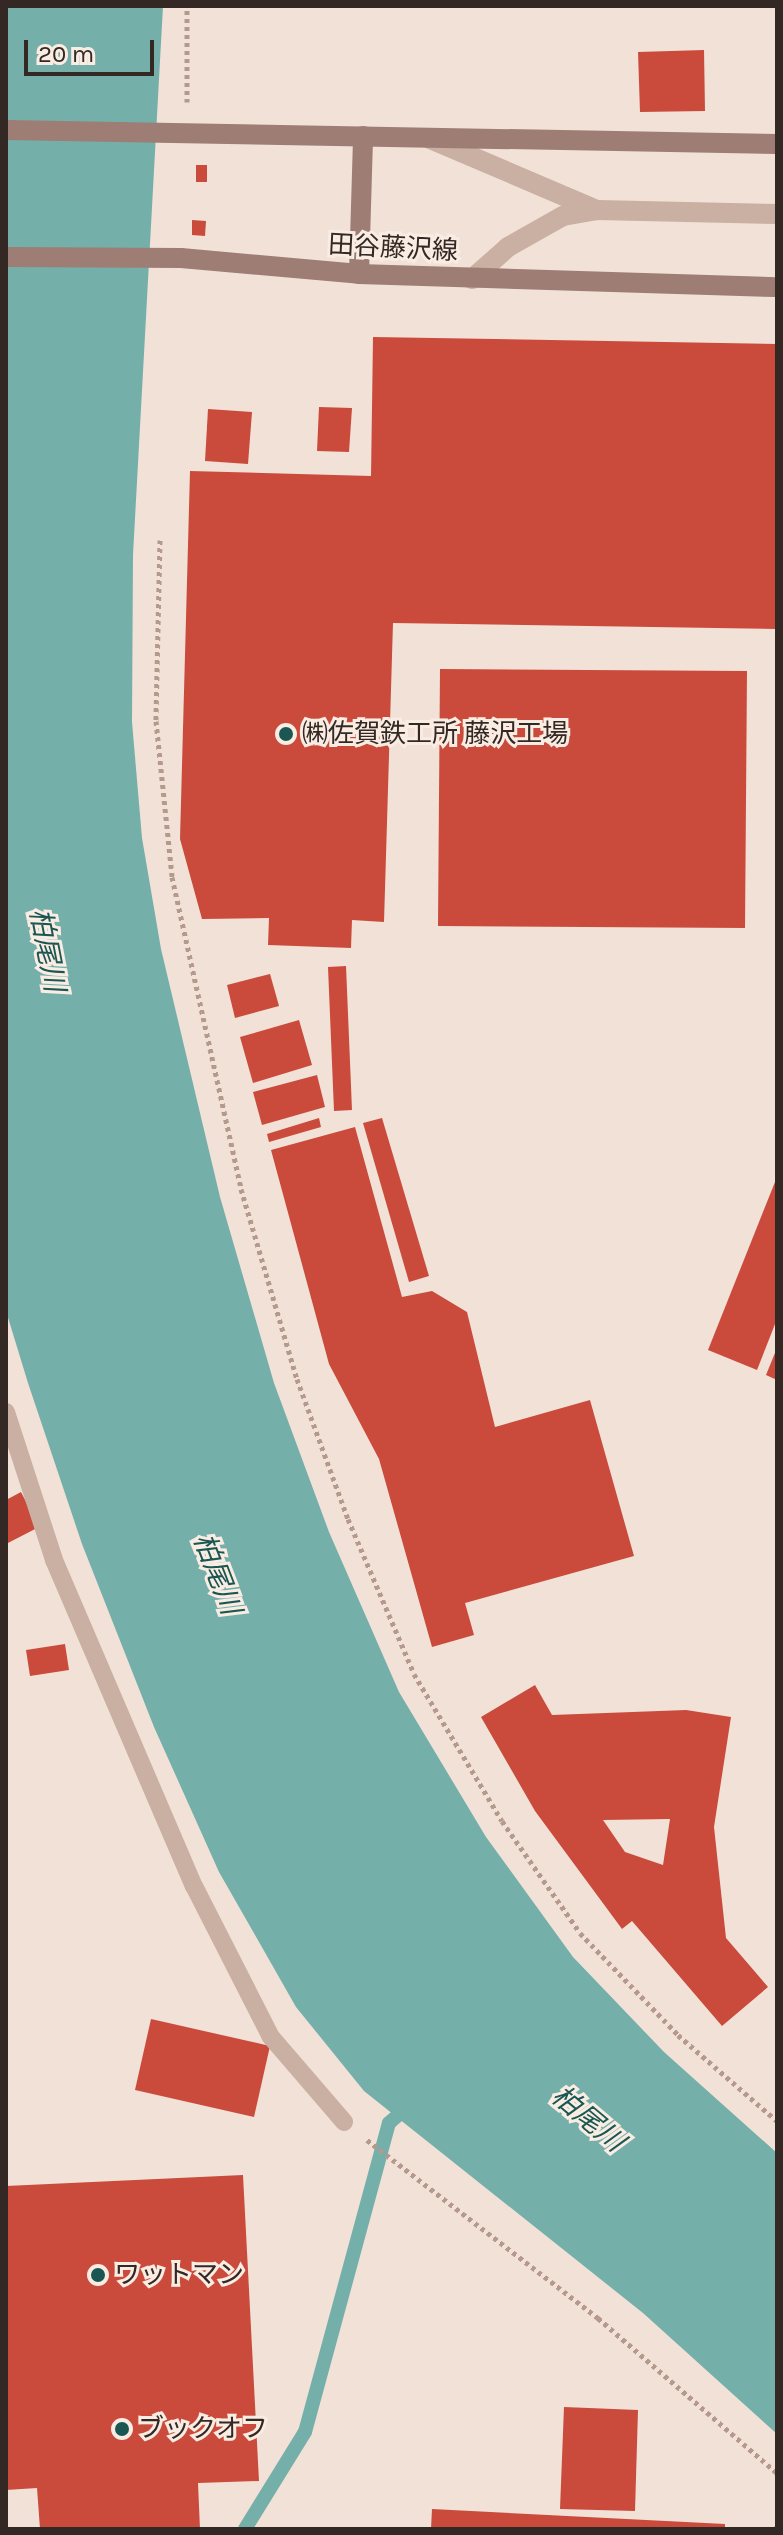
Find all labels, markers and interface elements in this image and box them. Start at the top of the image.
scale bar [28,24,158,74]
text: 20 m [38,40,94,68]
street label: 田谷藤沢線 [327,229,459,267]
place label: ㈱佐賀鉄工所 藤沢工場 [302,718,568,750]
marker: ㈱佐賀鉄工所 藤沢工場 [277,725,295,743]
water label: 柏尾川 [22,906,72,994]
water label: 柏尾川 [186,1529,248,1619]
water label: 柏尾川 [545,2079,631,2159]
place label: ワットマン [114,2259,244,2291]
marker: ワットマン [89,2266,107,2284]
place label: ブックオフ [138,2413,268,2445]
marker: ブックオフ [113,2420,131,2438]

